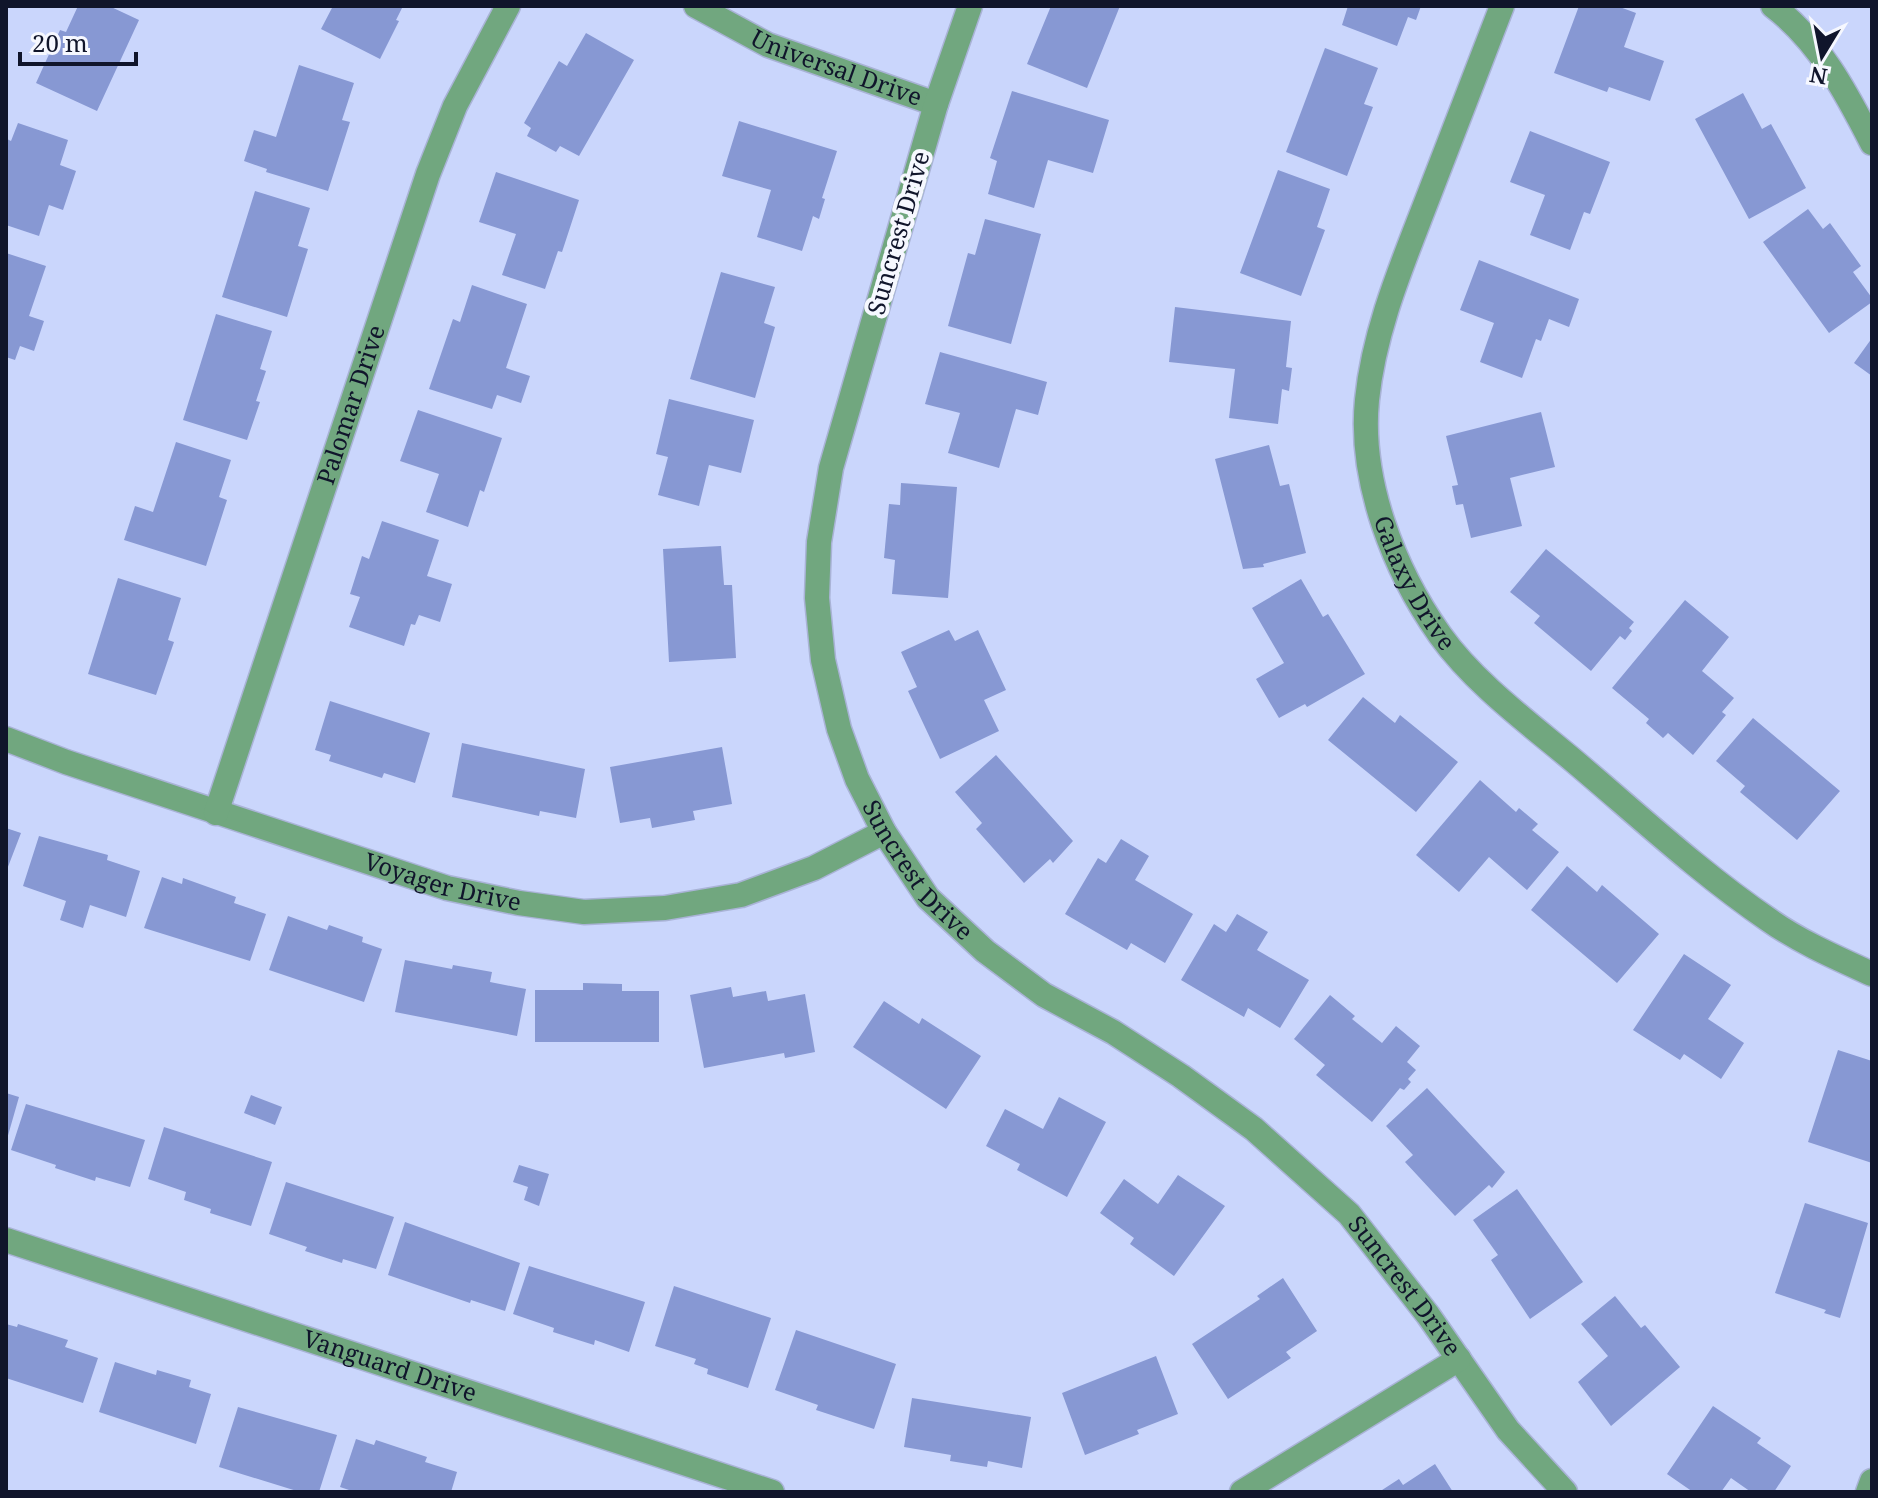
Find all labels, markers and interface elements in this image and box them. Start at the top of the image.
scale bar [20,16,136,66]
north arrow [1782,16,1862,96]
street label: Universal Drive [745,21,927,113]
text: 20 m [32,26,88,59]
text: N [1807,60,1829,93]
street label: Suncrest Drive [858,147,937,318]
street label: Palomar Drive [308,320,392,489]
street label: Galaxy Drive [1367,511,1464,657]
street label: Suncrest Drive [855,794,981,947]
street label: Voyager Drive [360,844,524,918]
street label: Suncrest Drive [1341,1208,1470,1362]
street label: Vanguard Drive [299,1321,481,1409]

